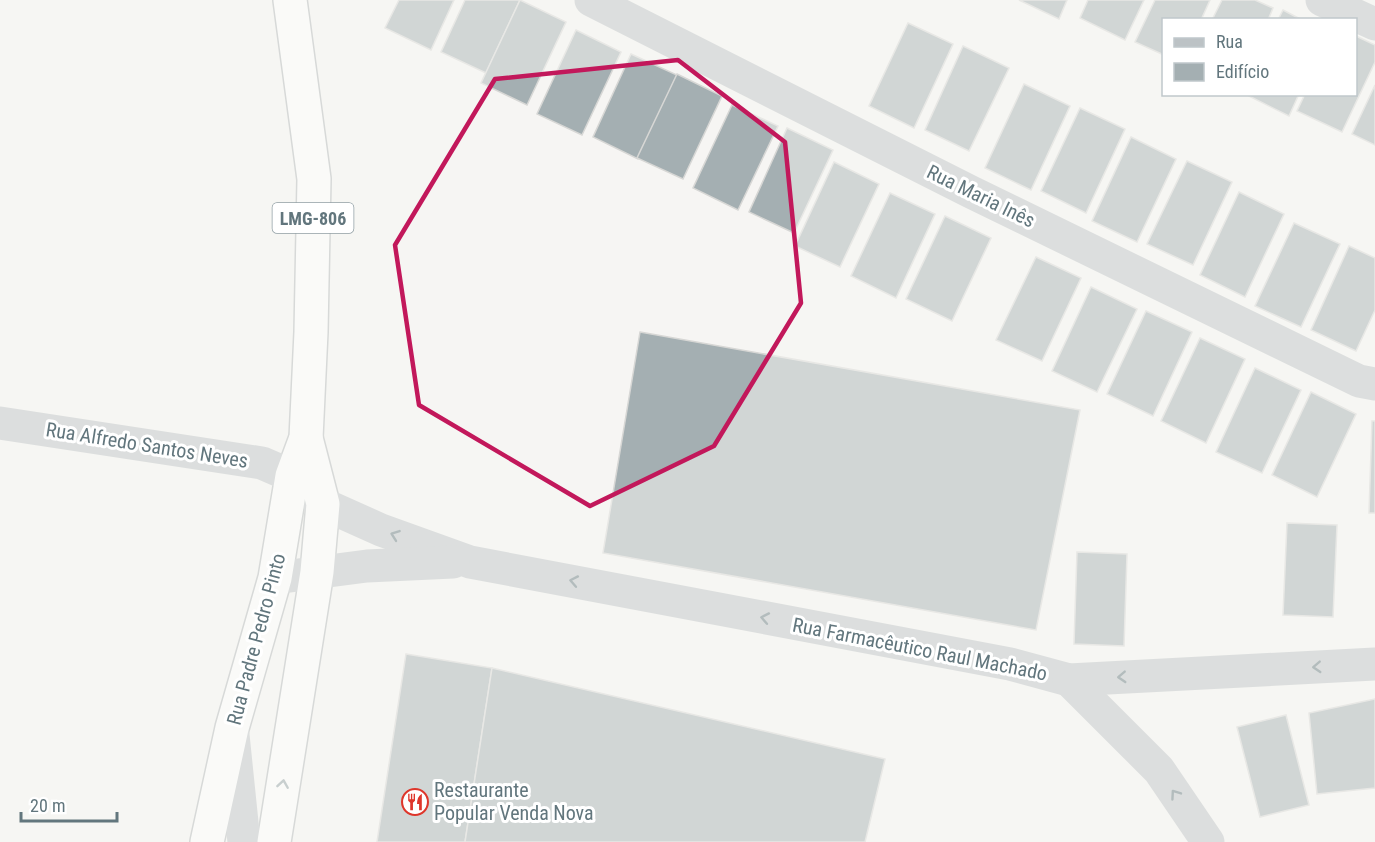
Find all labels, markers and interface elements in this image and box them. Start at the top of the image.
legend [1162,18,1357,96]
text: Rua [1216,31,1243,52]
text: Edifício [1216,61,1269,82]
street label: Rua Maria Inês [923,160,1039,232]
road number: LMG-806 [272,203,354,233]
street label: Rua Alfredo Santos Neves [44,417,250,473]
one-way arrow [390,530,401,543]
street label: Rua Padre Pedro Pinto [222,551,290,727]
one-way arrow [569,576,578,588]
one-way arrow [761,612,771,625]
street label: Rua Farmacêutico Raul Machado [791,613,1049,685]
one-way arrow [1312,660,1321,673]
one-way arrow [1117,670,1126,683]
place label: Restaurante Popular Venda Nova [434,778,594,825]
one-way arrow [276,780,289,790]
scale bar [21,785,117,823]
restaurant icon: Restaurante Popular Venda Nova [400,787,430,817]
one-way arrow [1171,789,1182,800]
text: 20 m [30,795,65,816]

